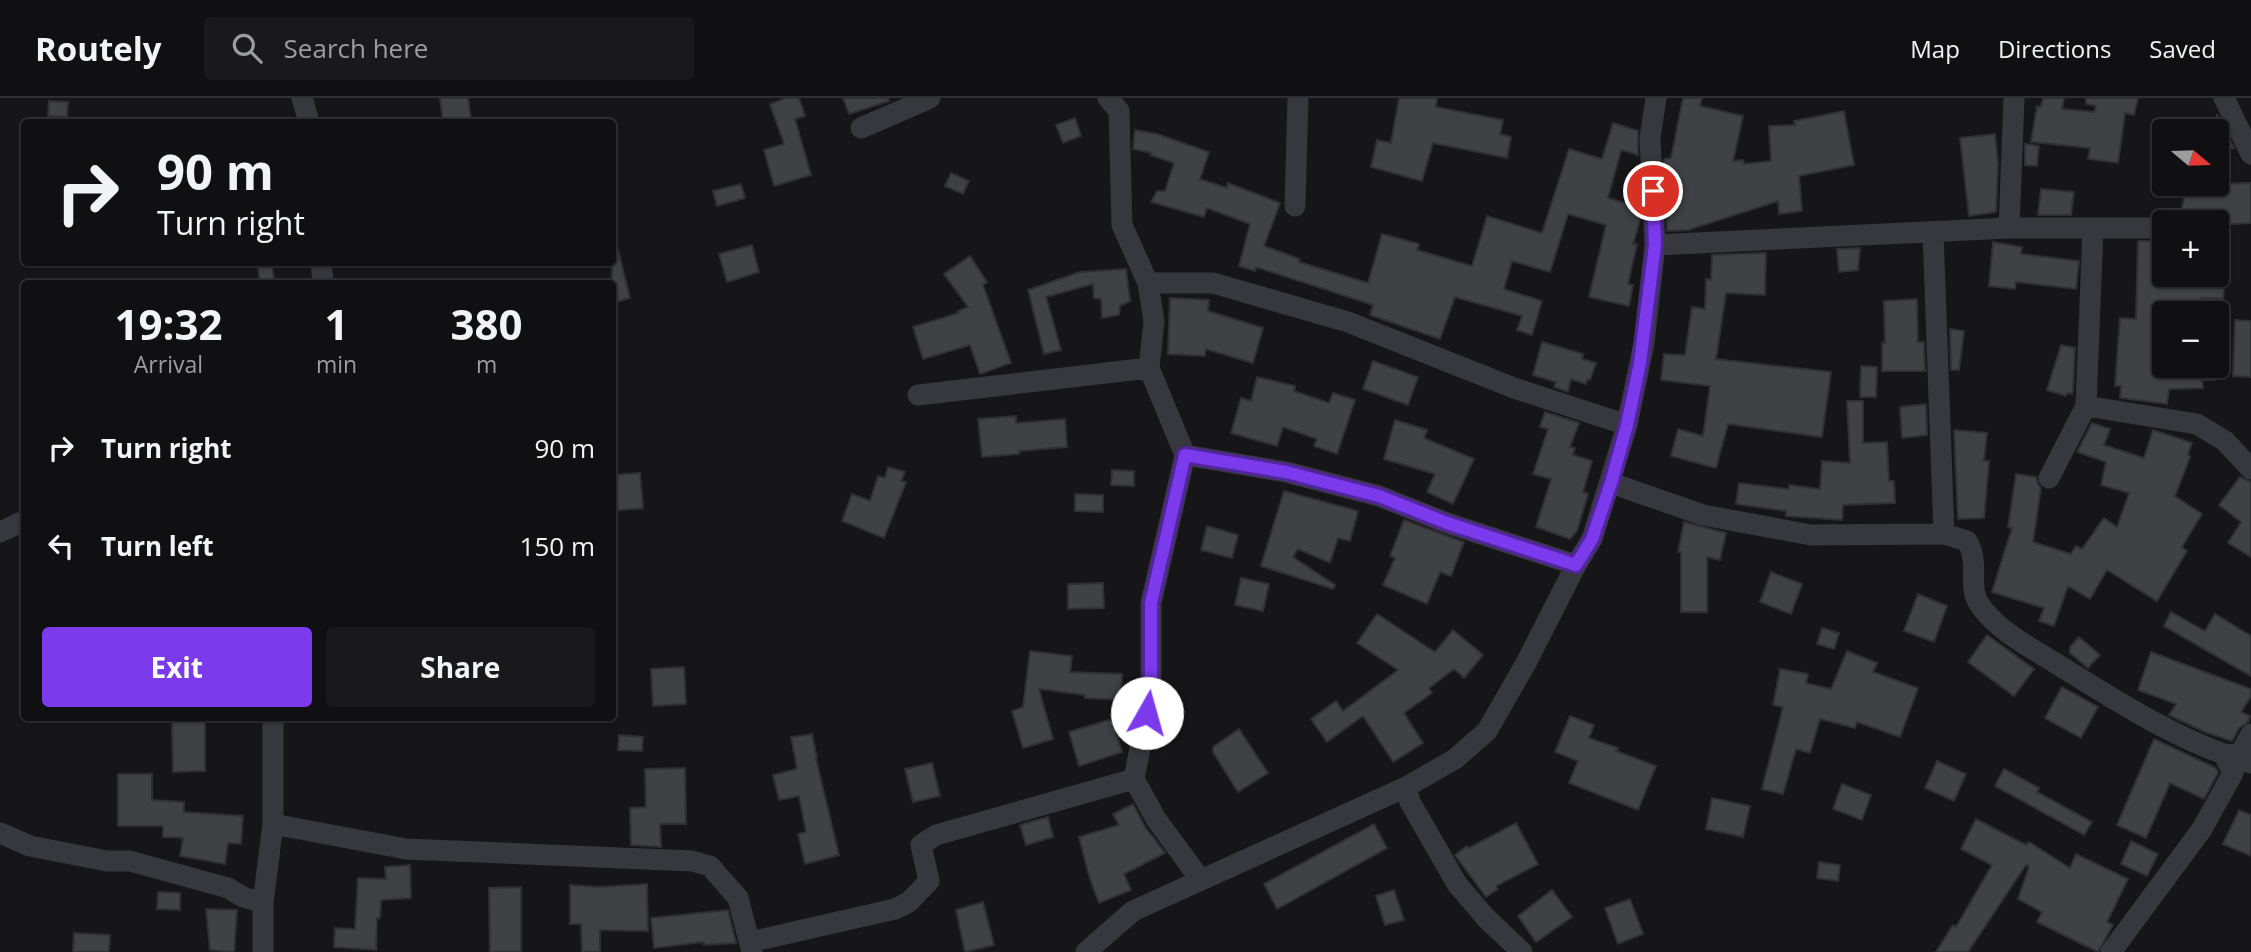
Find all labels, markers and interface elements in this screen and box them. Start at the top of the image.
search box [204,17,694,80]
text: Routely [35,26,162,71]
icon: search [228,29,266,67]
text: Search here [284,30,428,66]
text: Map [1910,32,1960,65]
text: Directions [1998,32,2111,65]
text: Saved [2149,32,2216,65]
north arrow [2152,119,2230,196]
map controls [2152,119,2229,378]
text: 90 m [157,138,274,204]
icon: right [42,147,133,238]
pin [1623,161,1683,221]
icon: arrive [1634,172,1672,210]
text: Turn right [157,201,305,244]
button: + [2152,210,2229,287]
text: 19:32 [114,295,222,352]
text: 1 [324,295,349,352]
text: 380 [451,295,523,352]
button: − [2152,301,2229,378]
text: Arrival [134,348,203,380]
text: min [316,348,357,380]
text: m [476,348,497,380]
icon: right [42,429,80,467]
text: Turn right [101,430,232,466]
text: 90 m [534,430,595,466]
icon: left [42,527,80,565]
text: Turn left [101,528,213,564]
text: 150 m [520,528,595,564]
button: Exit [42,627,312,707]
button: Share [326,627,595,707]
position arrow [1110,676,1184,750]

